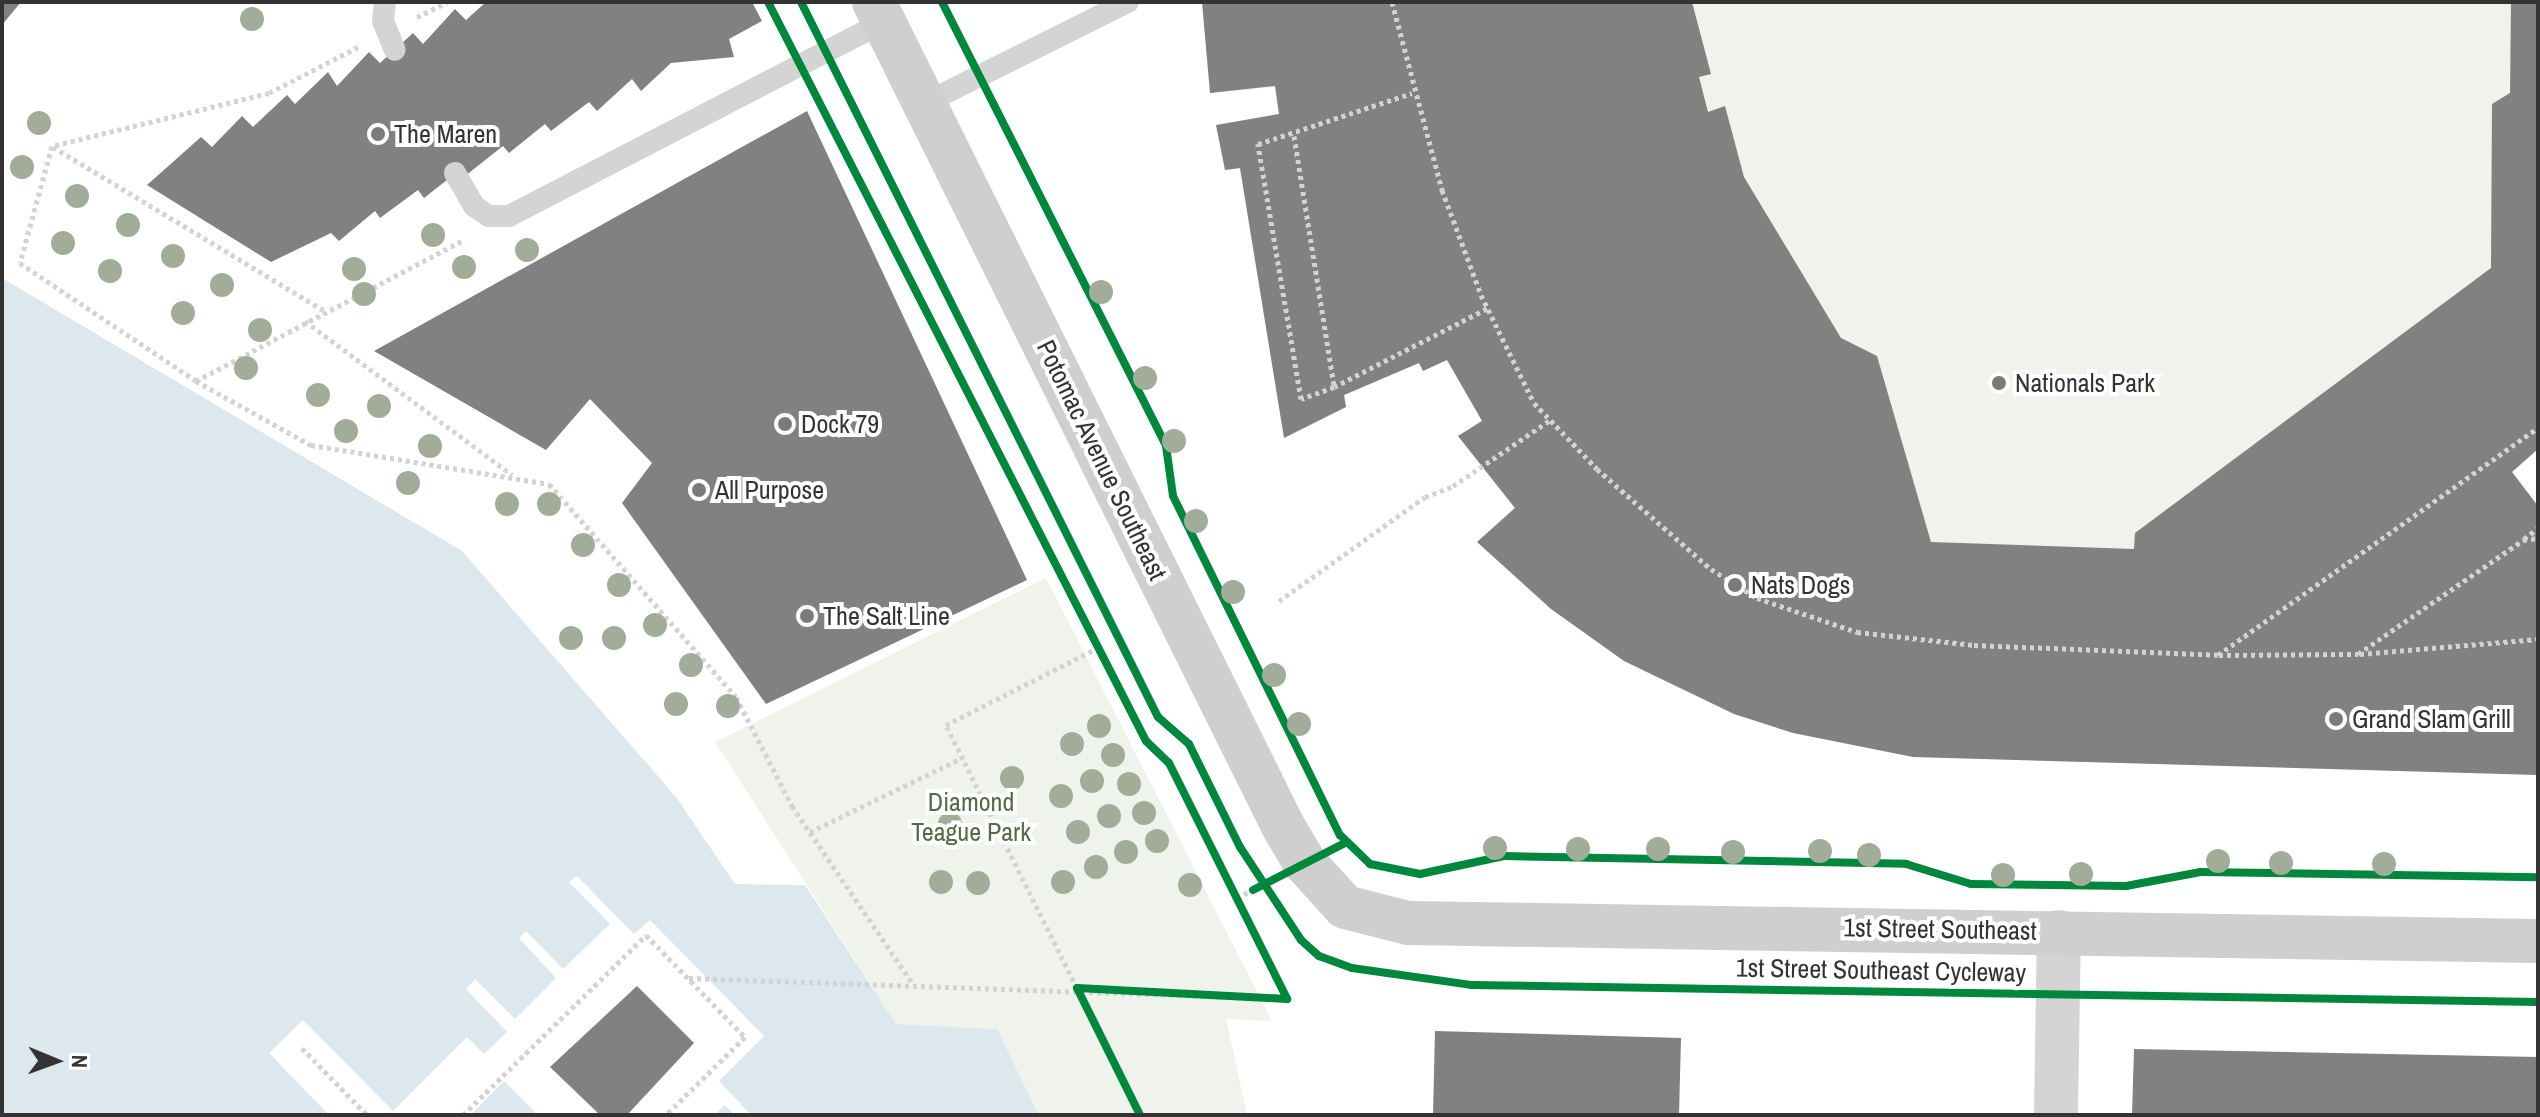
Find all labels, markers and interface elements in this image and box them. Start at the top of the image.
place label: The Maren [394,118,497,150]
marker: The Maren [369,125,387,143]
street label: Potomac Avenue Southeast [1030,335,1174,585]
place label: Nationals Park [2015,367,2155,399]
marker: Nationals Park [1990,374,2008,392]
place label: Dock 79 [801,408,879,440]
marker: Dock 79 [776,415,794,433]
place label: All Purpose [715,474,824,506]
marker: All Purpose [690,481,708,499]
place label: Nats Dogs [1751,569,1851,601]
marker: Nats Dogs [1726,576,1744,594]
place label: The Salt Line [823,600,950,632]
marker: The Salt Line [798,607,816,625]
place label: Grand Slam Grill [2352,703,2511,735]
marker: Grand Slam Grill [2327,710,2345,728]
park label: Diamond Teague Park [911,786,1031,848]
street label: 1st Street Southeast [1843,912,2037,946]
street label: 1st Street Southeast Cycleway [1736,952,2026,988]
north arrow [16,1021,96,1101]
text: N [65,1055,95,1068]

